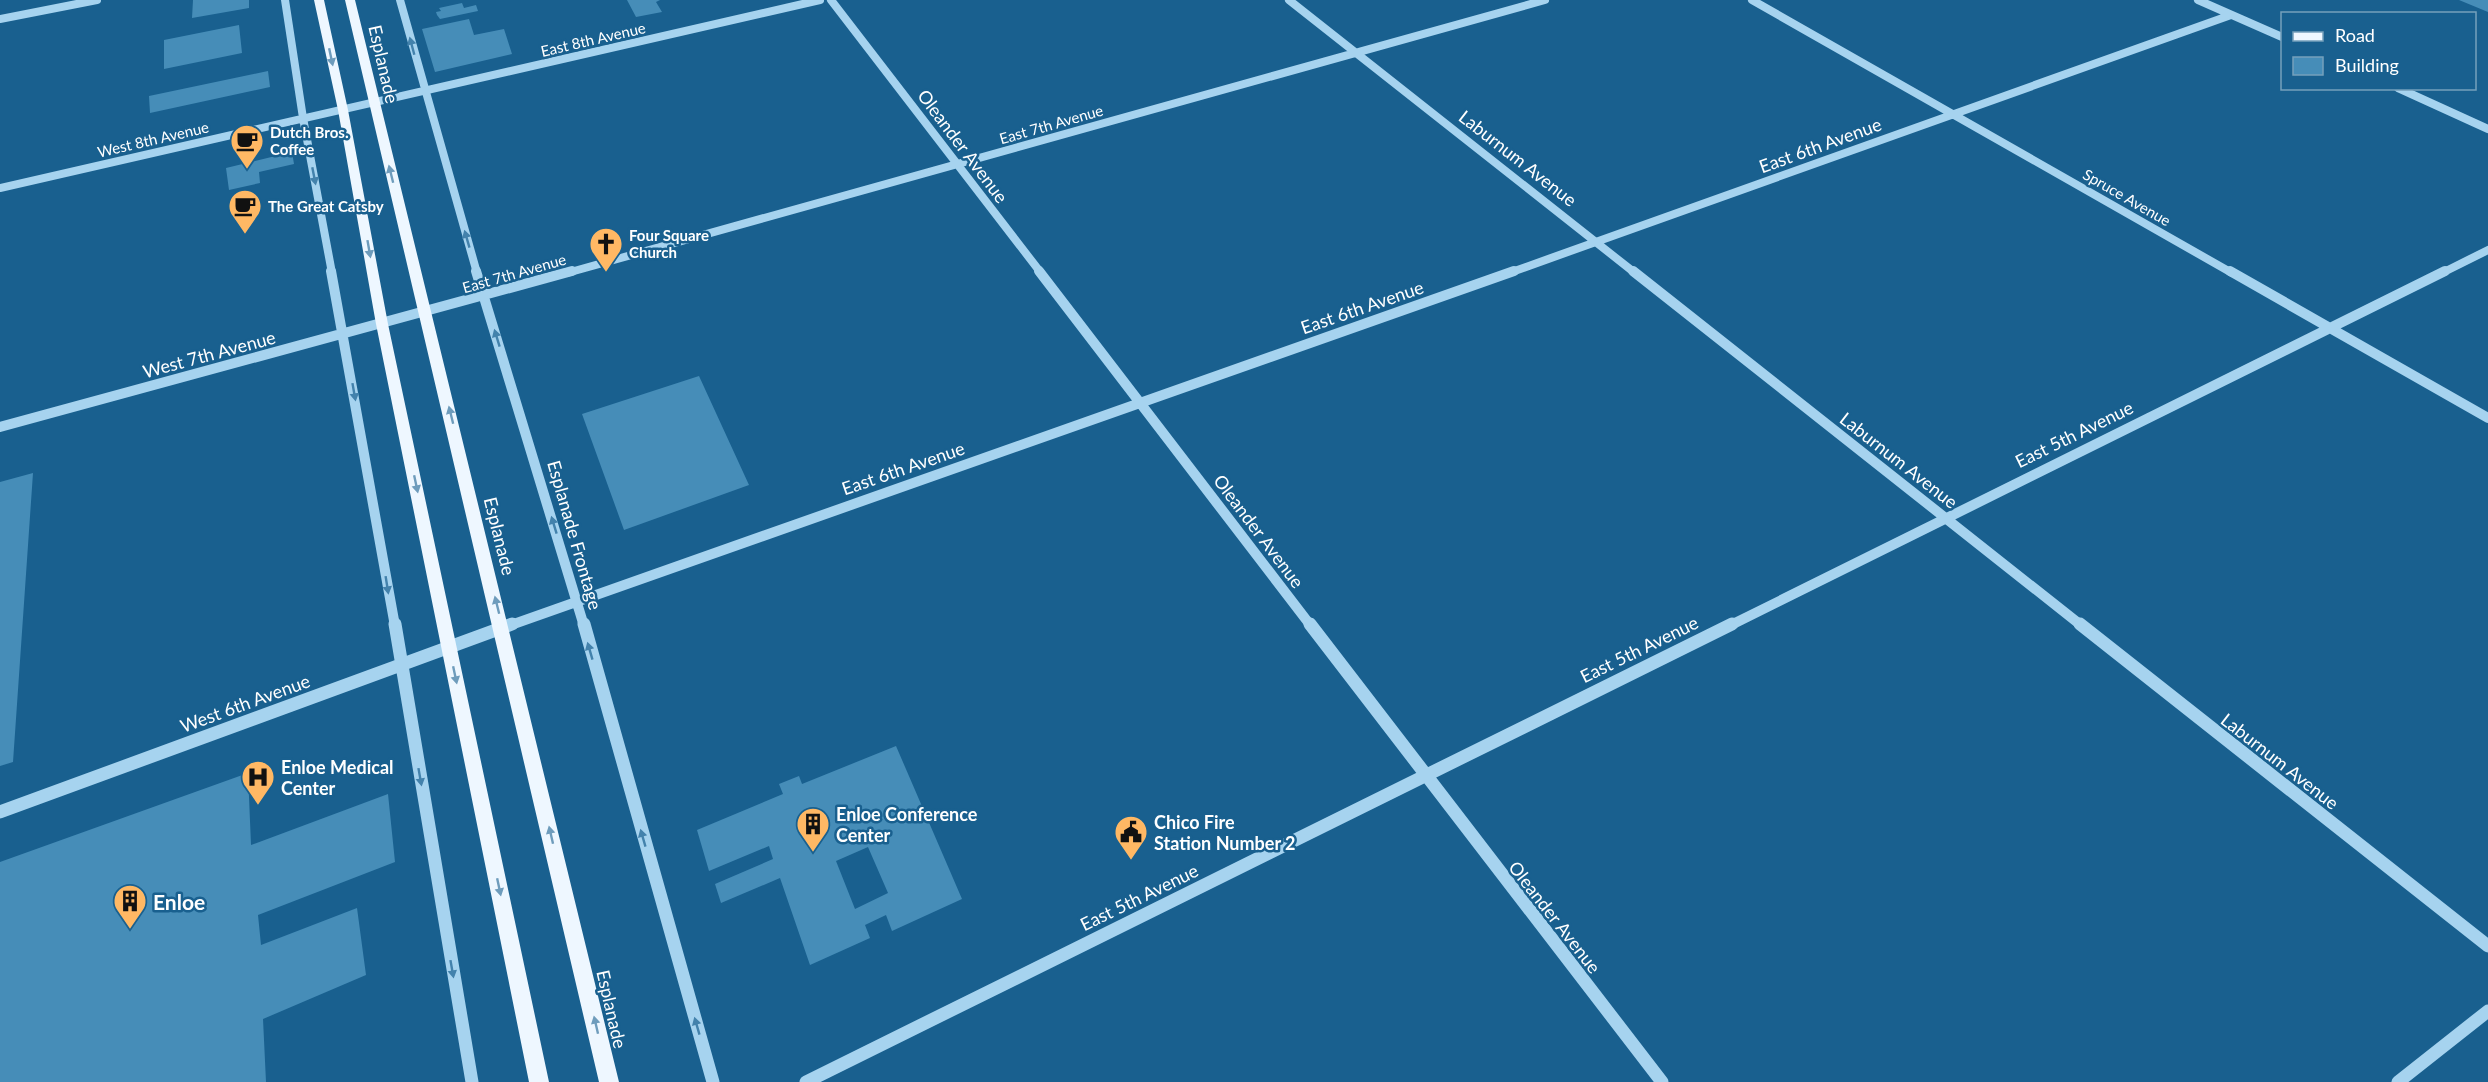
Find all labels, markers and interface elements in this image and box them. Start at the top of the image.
legend [2281,12,2476,90]
street label: East 8th Avenue [539,18,647,60]
street label: Esplanade [364,23,404,105]
text: Road [2335,24,2375,46]
one-way arrow [406,37,416,55]
one-way arrow [327,48,337,66]
text: Building [2335,54,2399,76]
street label: Oleander Avenue [913,85,1013,207]
street label: East 7th Avenue [997,101,1105,147]
street label: Laburnum Avenue [1455,105,1581,211]
street label: East 6th Avenue [1756,113,1884,177]
street label: West 8th Avenue [96,117,211,161]
cafe icon: Dutch Bros. Coffee [229,123,265,170]
place label: Dutch Bros. Coffee [270,123,349,158]
one-way arrow [385,165,395,183]
street label: Spruce Avenue [2080,165,2174,229]
one-way arrow [310,167,319,186]
cafe icon: The Great Catsby [227,188,263,235]
place label: The Great Catsby [268,197,384,215]
church icon: Four Square Church [588,226,624,273]
place label: Four Square Church [629,226,709,261]
one-way arrow [462,230,471,248]
one-way arrow [364,239,373,258]
street label: East 7th Avenue [460,250,568,296]
street label: East 6th Avenue [1298,276,1426,338]
street label: West 7th Avenue [140,326,278,382]
one-way arrow [492,329,501,347]
one-way arrow [350,383,359,402]
street label: East 5th Avenue [2011,396,2137,472]
one-way arrow [445,406,455,424]
street label: Laburnum Avenue [1836,407,1962,513]
street label: East 6th Avenue [839,437,967,499]
street label: Esplanade Frontage [543,458,607,612]
street label: Oleander Avenue [1209,470,1309,592]
one-way arrow [412,475,421,494]
street label: Esplanade [480,495,520,577]
one-way arrow [549,516,558,534]
one-way arrow [383,575,392,594]
one-way arrow [491,595,501,614]
street label: East 5th Avenue [1576,611,1702,687]
one-way arrow [585,642,594,660]
one-way arrow [451,666,460,685]
street label: West 6th Avenue [177,669,313,737]
street label: Laburnum Avenue [2217,708,2343,814]
place label: Enloe Medical Center [281,756,394,799]
hospital icon: Enloe Medical Center [240,759,276,806]
one-way arrow [415,768,424,787]
place label: Enloe Conference Center [836,803,978,846]
building icon: Enloe Conference Center [795,806,831,853]
place label: Chico Fire Station Number 2 [1154,811,1296,854]
public building icon: Chico Fire Station Number 2 [1113,814,1149,861]
one-way arrow [546,826,556,845]
one-way arrow [638,829,648,847]
street label: Oleander Avenue [1504,857,1606,977]
street label: East 5th Avenue [1076,859,1202,935]
one-way arrow [495,878,504,897]
building icon: Enloe [112,883,148,930]
place label: Enloe [153,889,205,914]
one-way arrow [448,960,457,979]
street label: Esplanade [592,968,632,1050]
one-way arrow [591,1015,600,1034]
one-way arrow [692,1017,701,1035]

